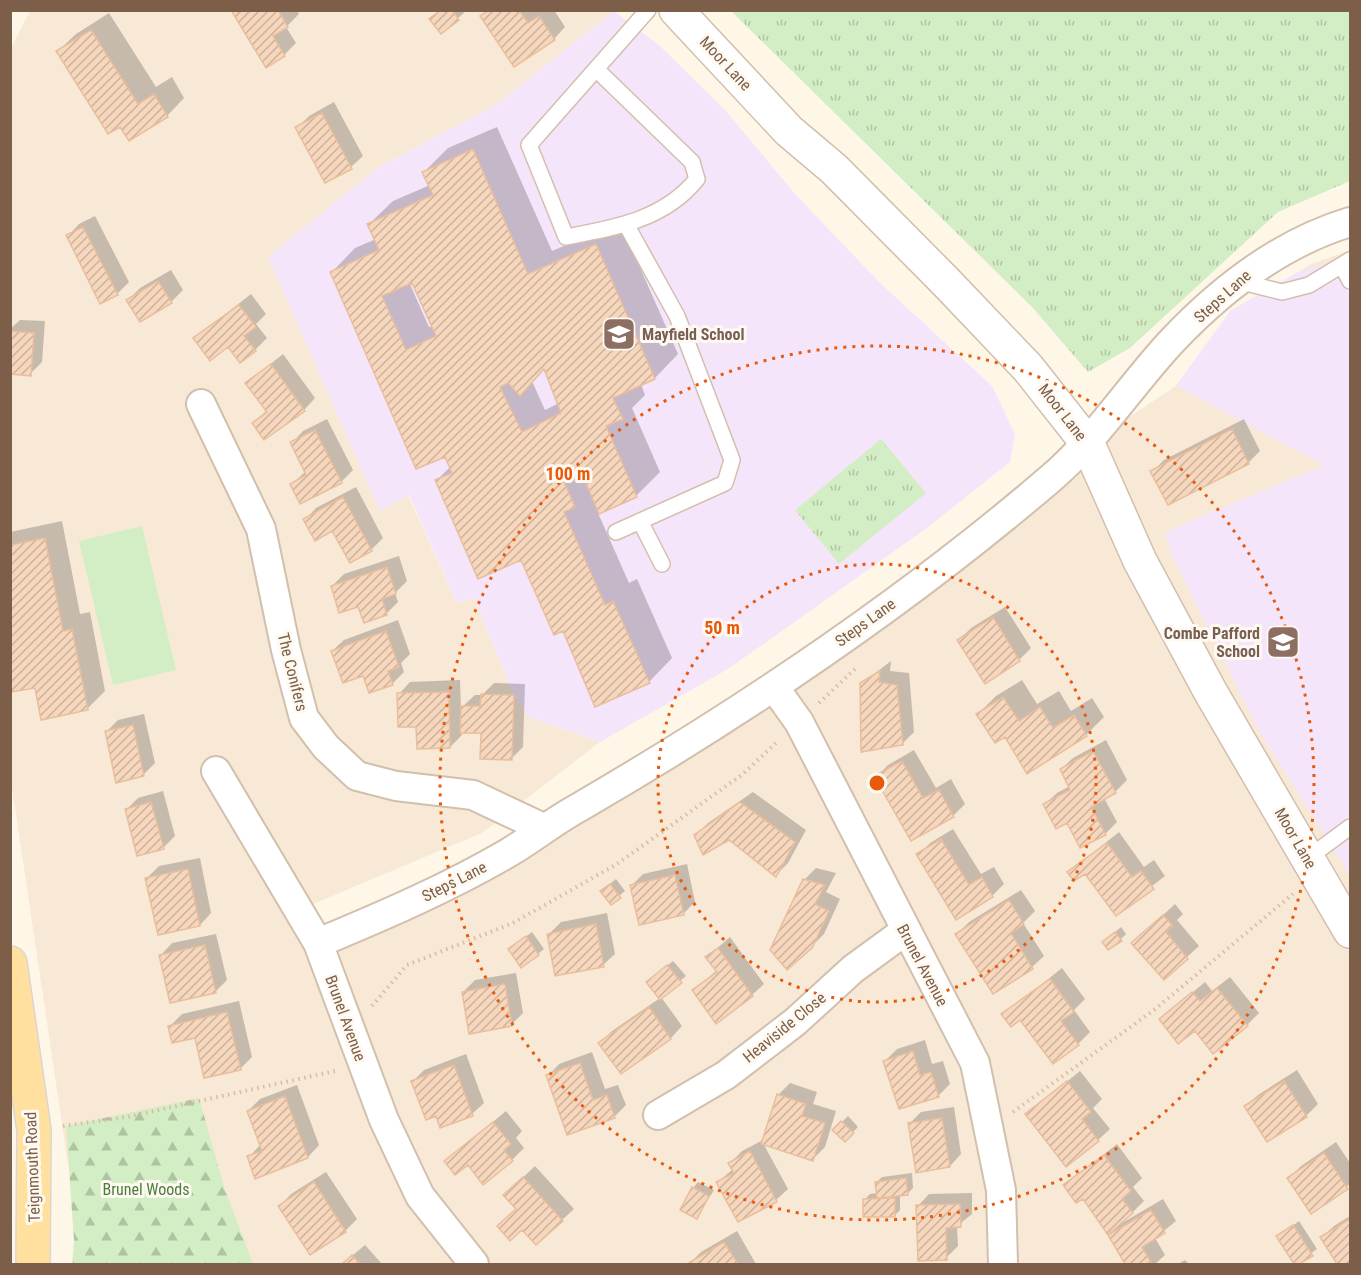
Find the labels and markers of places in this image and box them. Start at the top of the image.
school or university icon: Mayfield School [601,316,637,352]
place label: Mayfield School [642,325,745,344]
place label: Combe Pafford School [1164,624,1260,661]
school or university icon: Combe Pafford School [1265,624,1301,660]
centre of rings [867,773,887,793]

